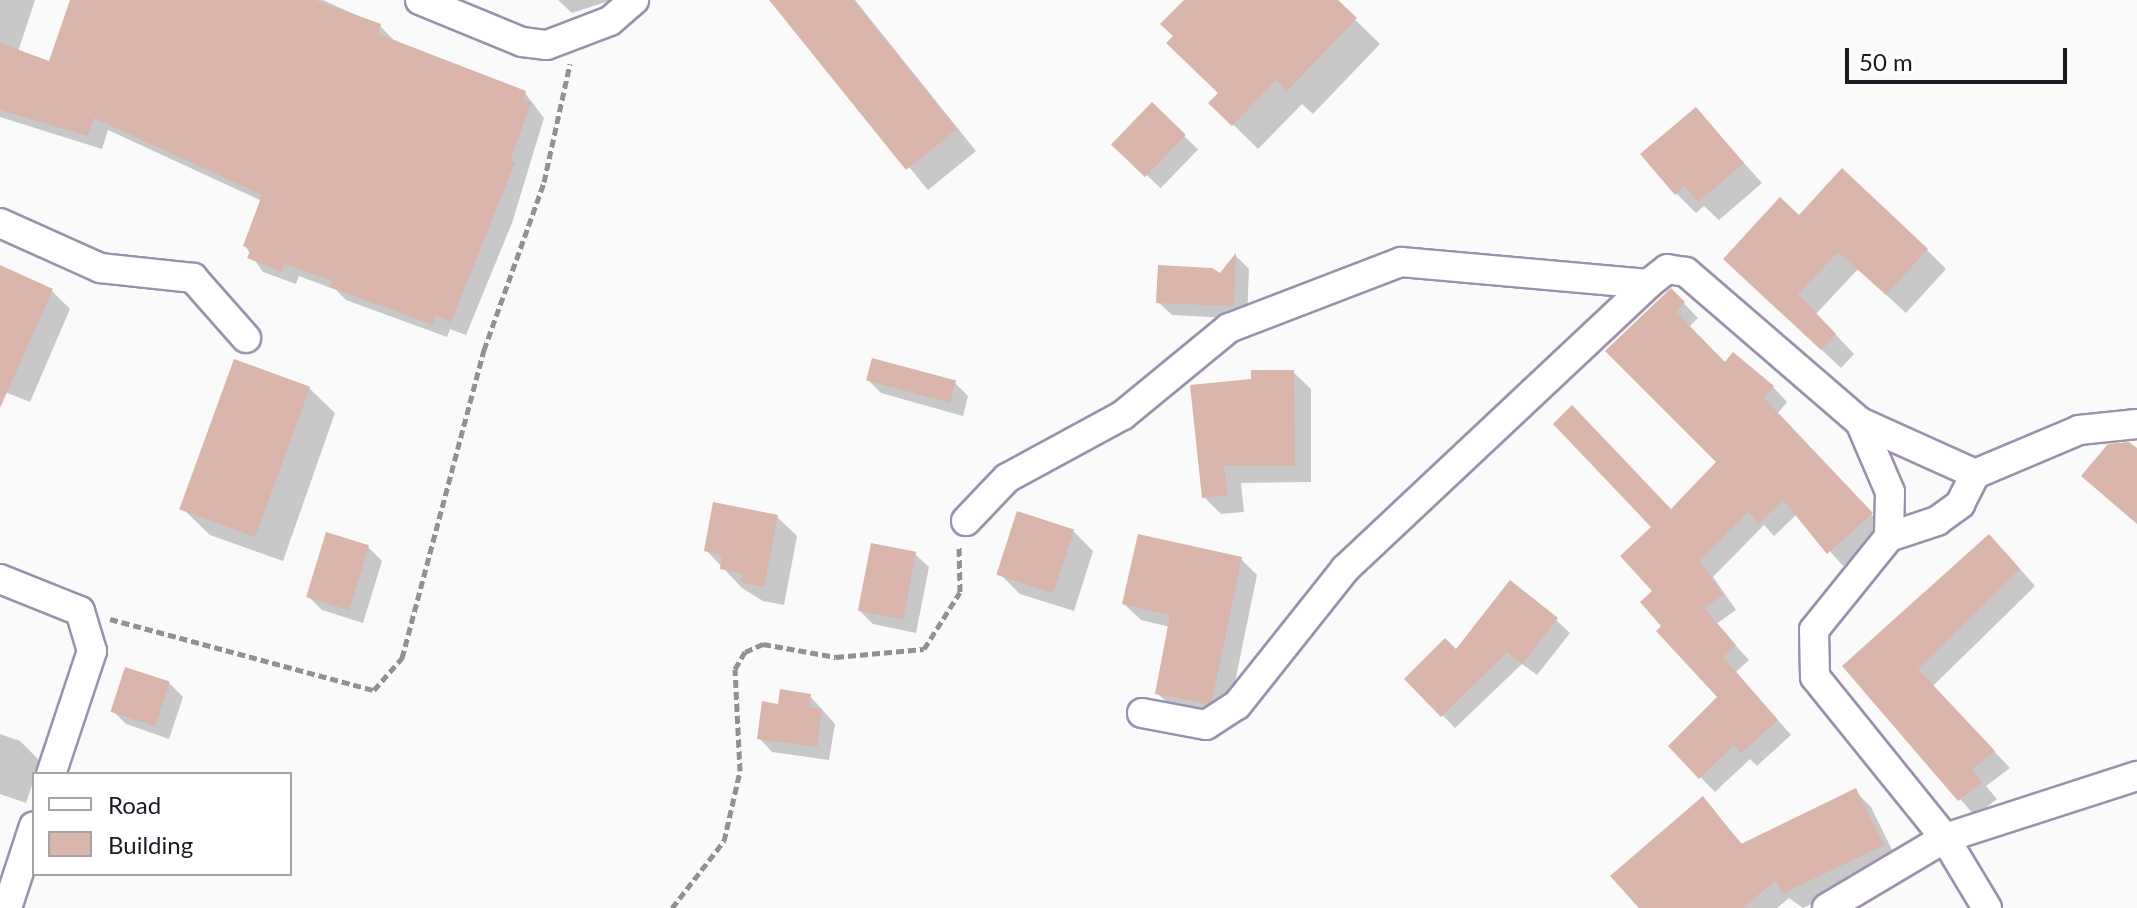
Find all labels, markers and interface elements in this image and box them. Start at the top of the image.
scale bar [1849,32,2071,82]
text: 50 m [1859,47,1913,76]
legend [32,772,292,876]
text: Road [108,790,161,819]
text: Building [108,830,193,859]

